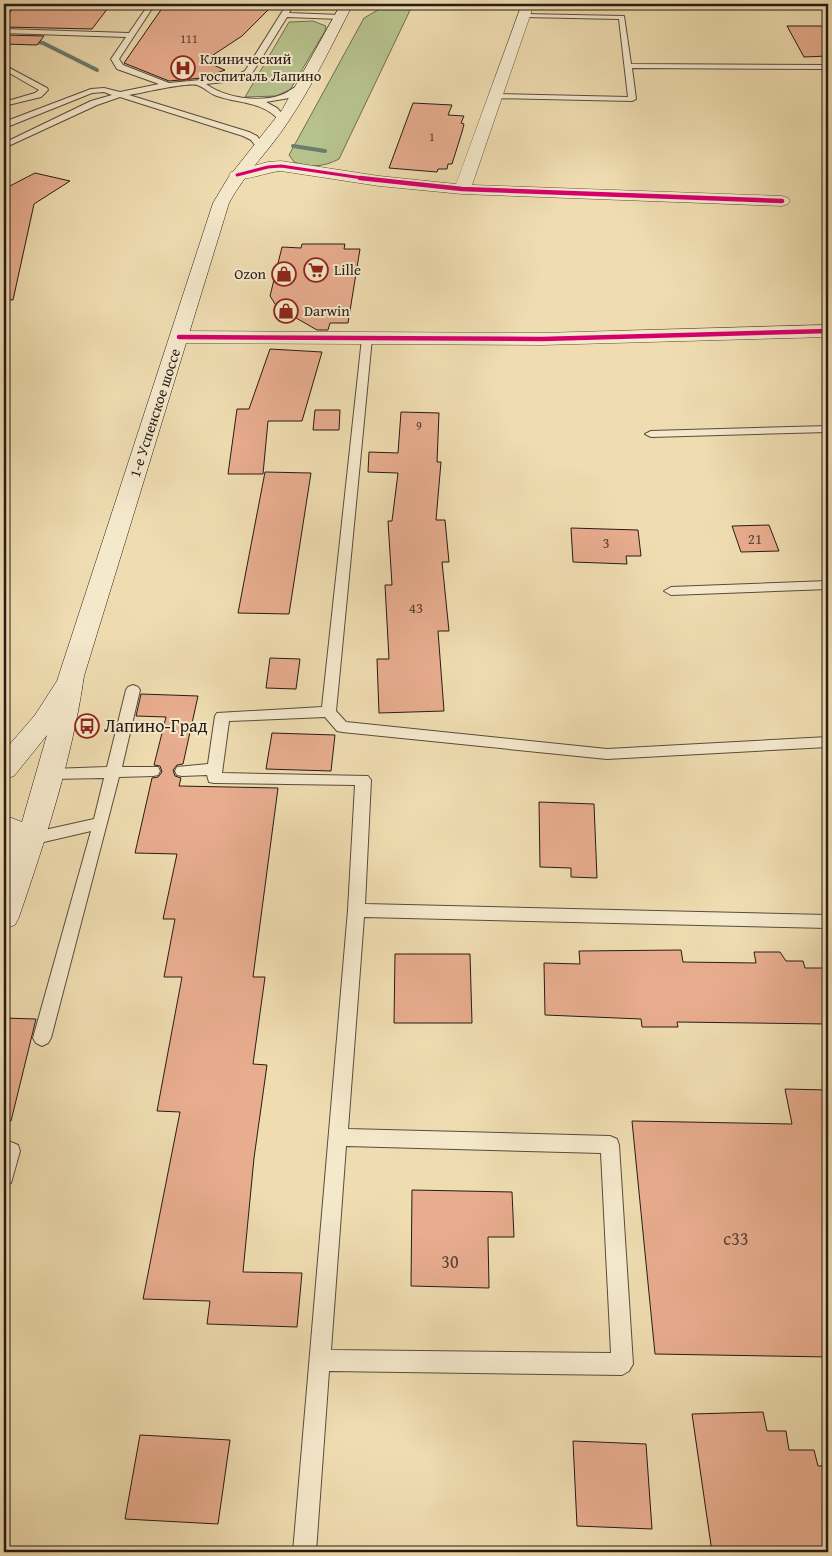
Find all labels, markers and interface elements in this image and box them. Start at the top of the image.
house number: 111 [180,30,198,47]
place label: Клинический госпиталь Лапино [200,48,322,86]
hospital icon: Клинический госпиталь Лапино [170,55,196,81]
house number: 1 [429,128,435,145]
supermarket icon: Lille [303,257,329,283]
place label: Lille [334,259,361,280]
shop icon: Ozon [271,261,297,287]
place label: Ozon [234,263,267,284]
shop icon: Darwin [273,298,299,324]
place label: Darwin [304,300,350,321]
street label: 1-е Успенское шоссе [124,346,185,480]
house number: 9 [416,417,422,434]
house number: 21 [748,528,762,549]
house number: 3 [602,532,610,553]
house number: 43 [409,597,423,618]
place label: Лапино-Град [104,712,208,739]
bus stop icon: Лапино-Град [74,713,100,739]
house number: с33 [723,1225,749,1252]
house number: 30 [441,1248,459,1275]

